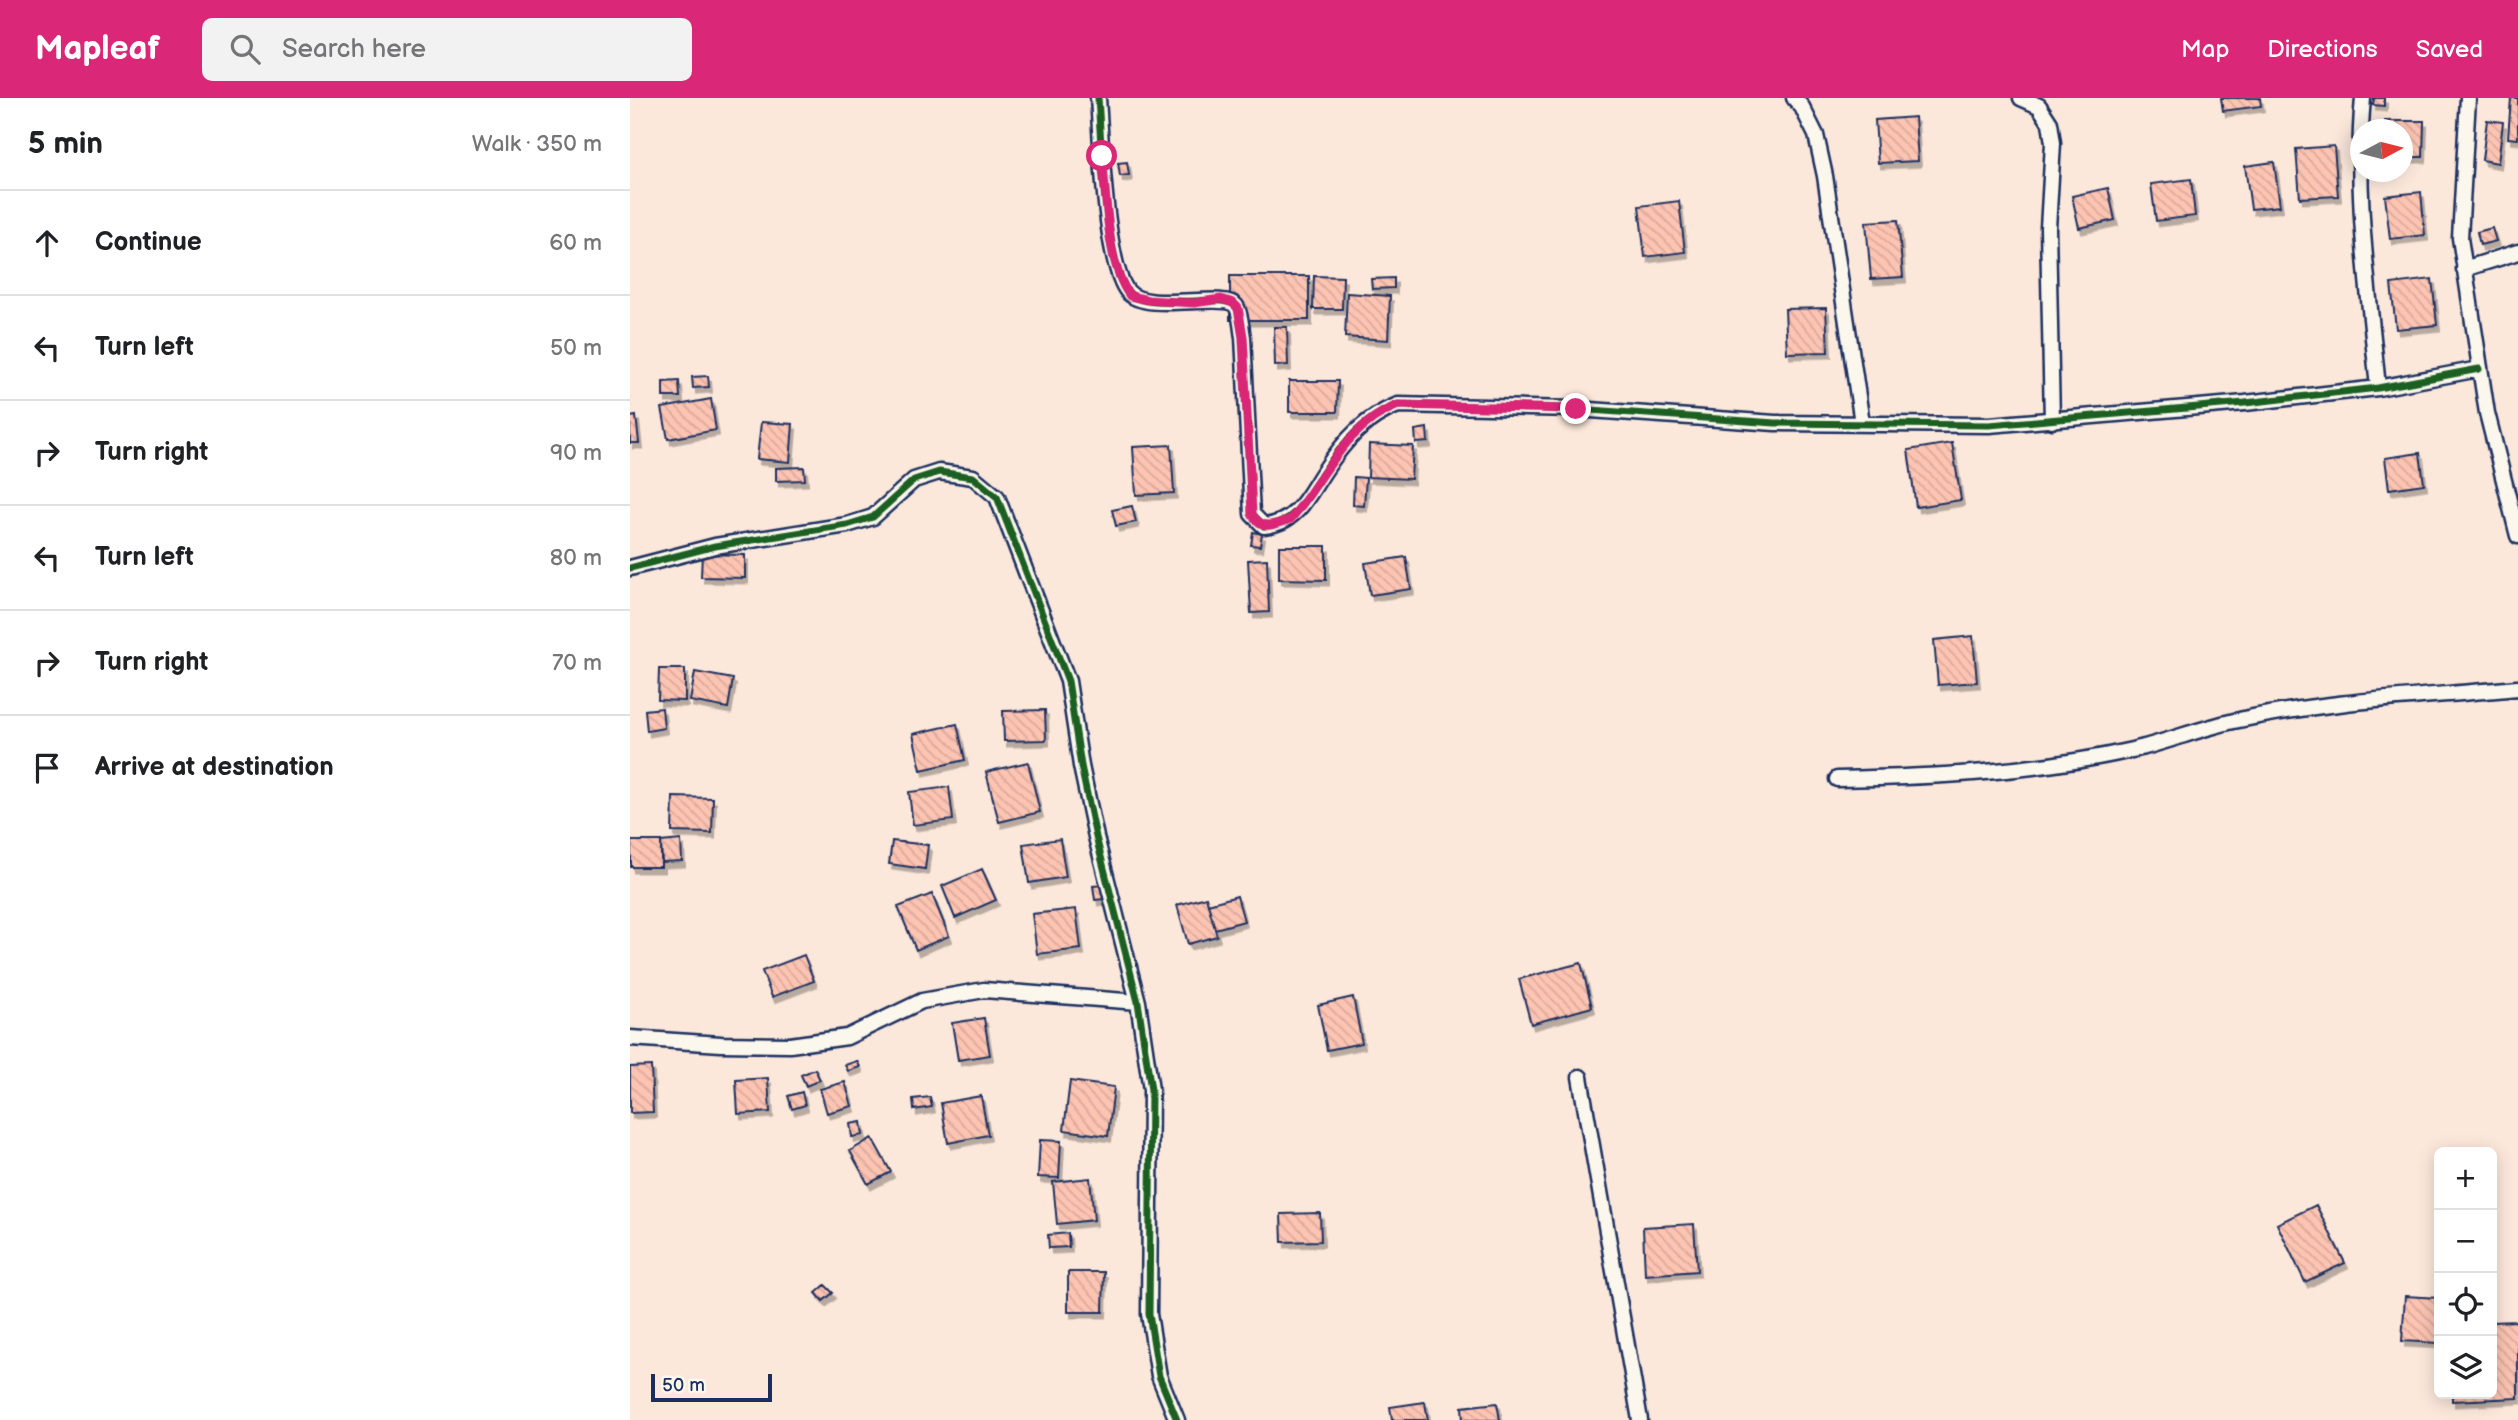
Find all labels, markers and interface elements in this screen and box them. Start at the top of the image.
search box [202,18,692,81]
text: Mapleaf [35,29,160,69]
icon: search [226,30,264,68]
text: Search here [282,34,426,65]
text: Map [2181,35,2229,64]
text: Directions [2267,35,2378,64]
text: Saved [2416,35,2483,64]
north arrow [2350,119,2413,182]
text: 5 min [28,126,103,162]
text: Walk · 350 m [472,130,602,158]
route start [1086,140,1117,171]
icon: ahead [28,224,66,262]
text: Continue [95,227,202,258]
text: 60 m [549,229,602,257]
icon: left [28,329,66,367]
text: Turn left [95,332,194,363]
text: 50 m [550,334,602,362]
route end [1560,393,1591,424]
icon: right [28,434,66,472]
text: Turn right [95,437,208,468]
text: 90 m [550,439,602,467]
icon: left [28,539,66,577]
text: Turn left [95,542,194,573]
text: 80 m [550,544,602,572]
icon: right [28,644,66,682]
text: Turn right [95,647,208,678]
text: 70 m [552,649,602,677]
icon: arrive [28,749,66,787]
text: Arrive at destination [95,752,334,783]
map controls [2434,1147,2497,1399]
button: + [2434,1147,2497,1210]
button: − [2434,1210,2497,1273]
button: locate [2434,1273,2497,1336]
button: layers [2434,1336,2497,1399]
scale bar [651,1371,772,1403]
text: 50 m [662,1374,705,1397]

